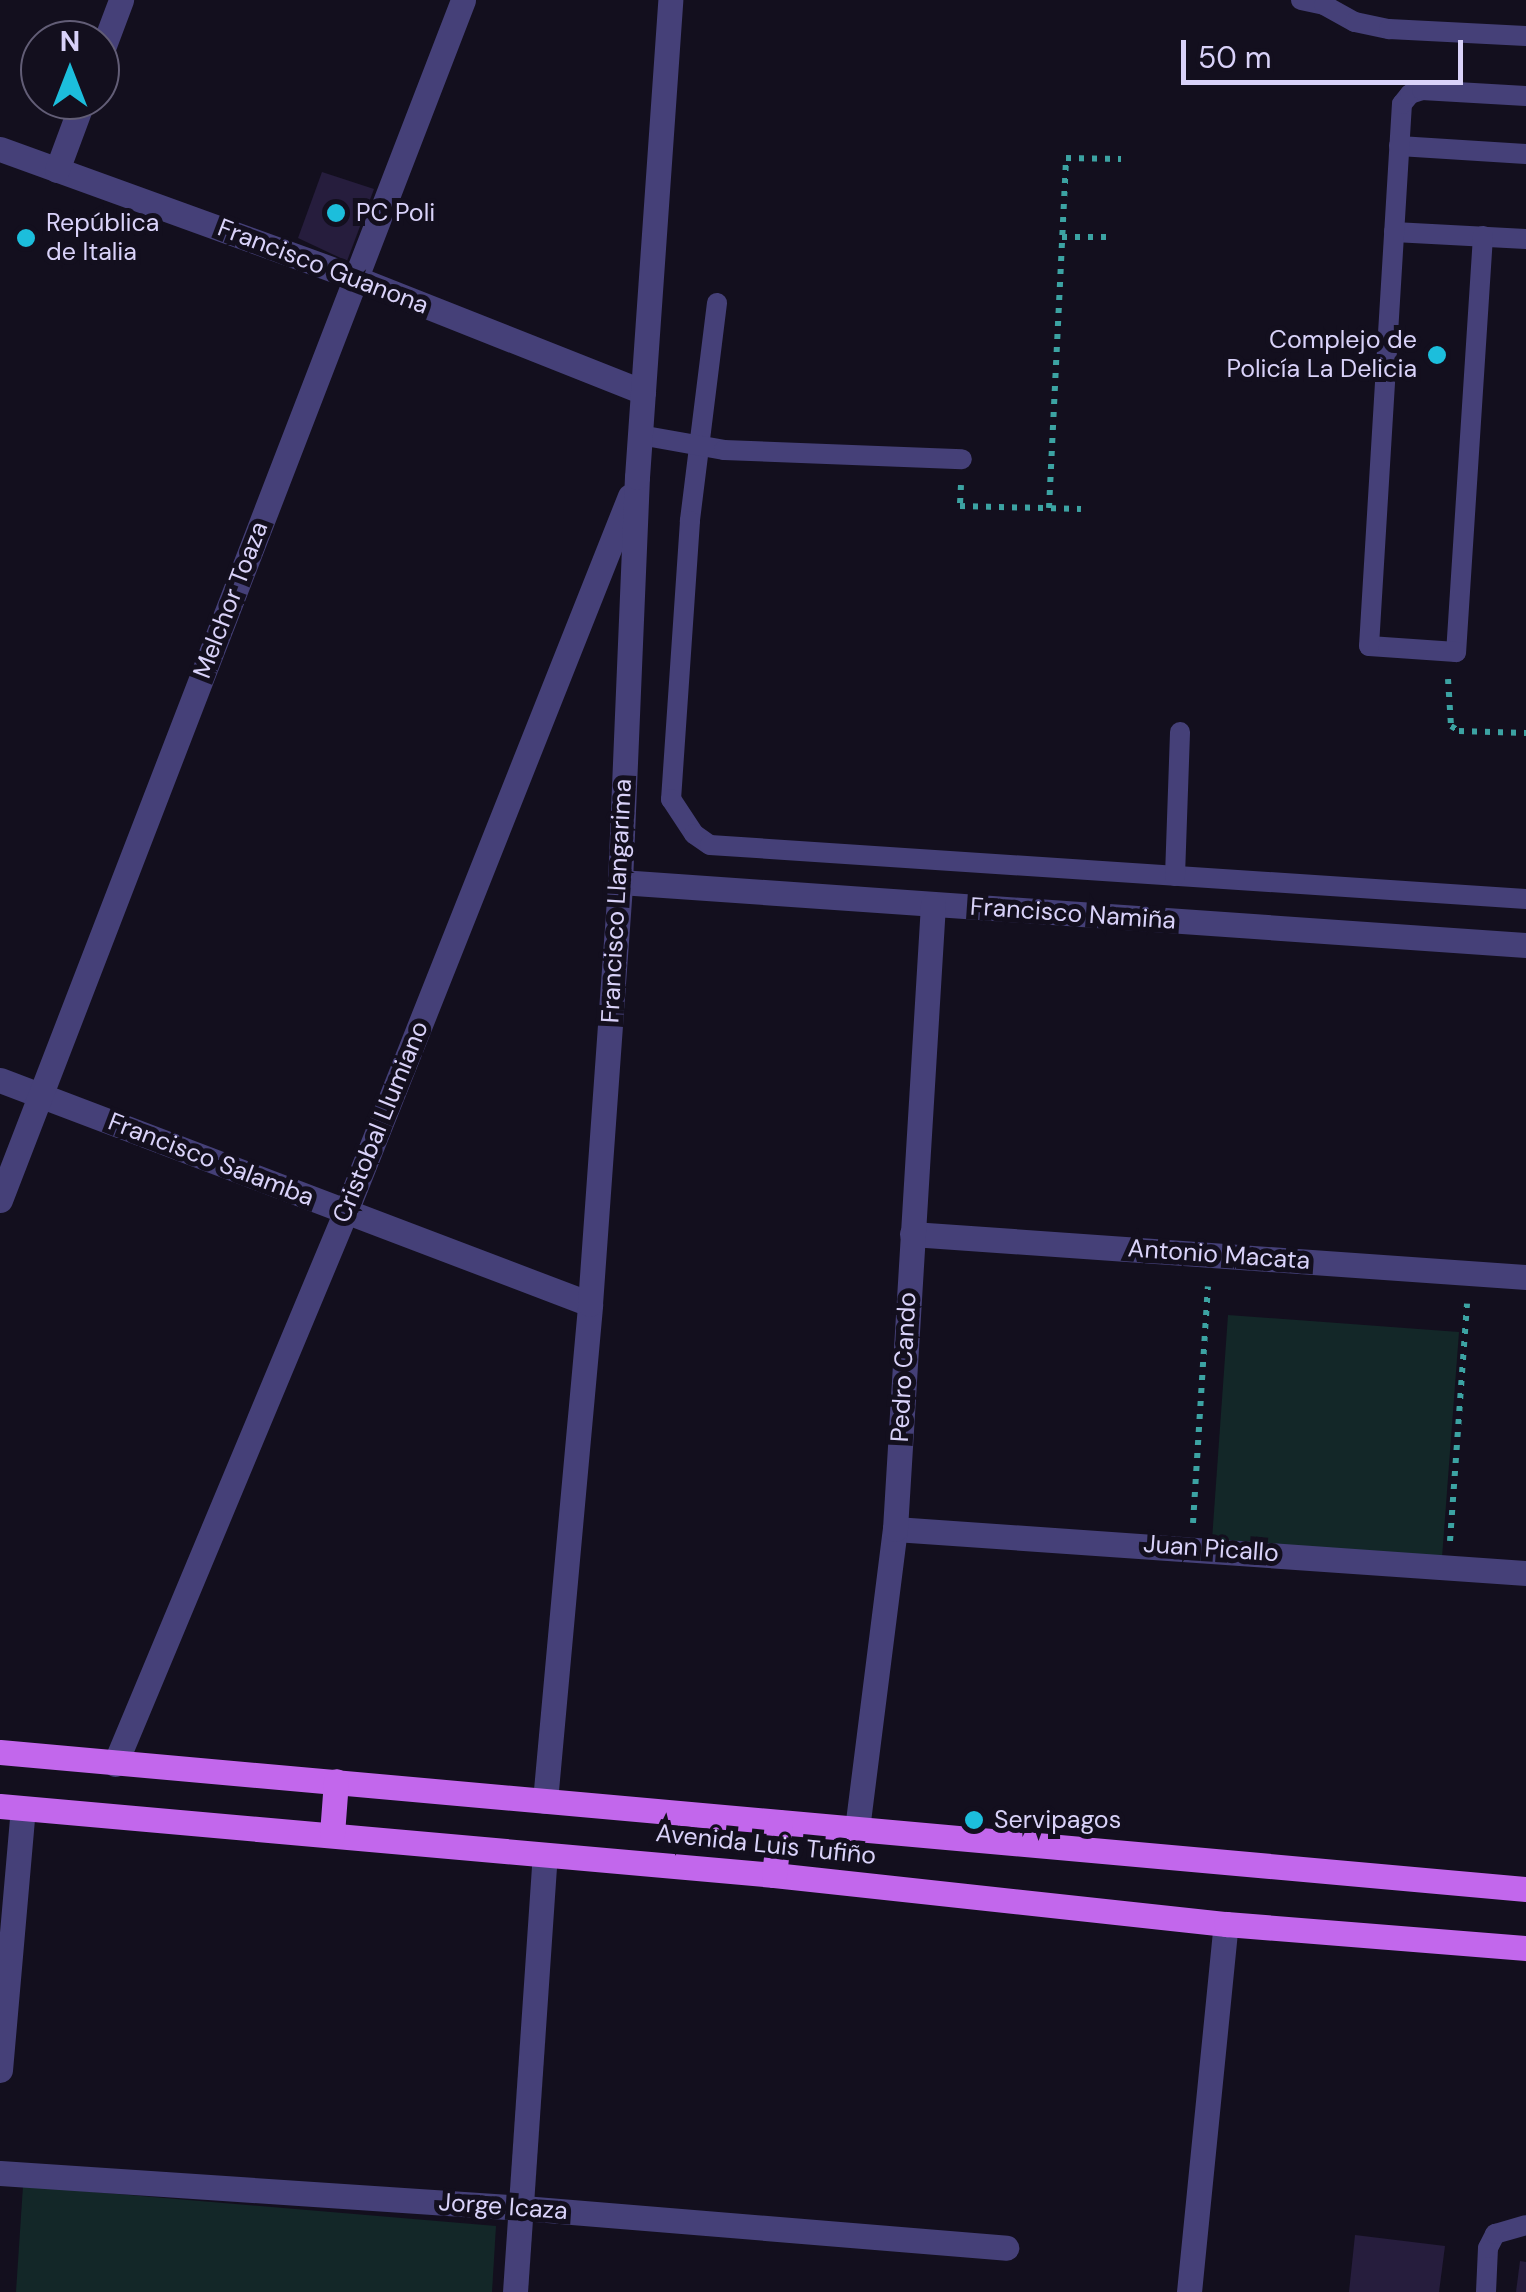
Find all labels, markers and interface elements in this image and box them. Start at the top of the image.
north arrow [20,20,120,120]
scale bar [1186,20,1468,82]
text: N [60,23,80,60]
text: 50 m [1198,38,1272,77]
place label: PC Poli [356,198,435,228]
marker: PC Poli [325,202,347,224]
place label: República de Italia [46,209,159,268]
street label: Francisco Guanona [213,213,433,321]
marker: República de Italia [15,227,37,249]
place label: Complejo de Policía La Delicia [1226,326,1417,385]
marker: Complejo de Policía La Delicia [1426,344,1448,366]
street label: Melchor Toaza [187,517,275,683]
street label: Francisco Llangarima [596,778,638,1024]
street label: Francisco Namiña [969,892,1177,936]
street label: Cristobal Llumiano [327,1017,435,1227]
street label: Francisco Salamba [104,1107,318,1213]
street label: Antonio Macata [1127,1234,1311,1276]
street label: Pedro Cando [885,1291,923,1443]
street label: Juan Picallo [1142,1529,1280,1569]
place label: Servipagos [994,1805,1121,1835]
marker: Servipagos [963,1809,985,1831]
street label: Avenida Luis Tufiño [654,1819,878,1871]
street label: Jorge Icaza [437,2188,569,2226]

